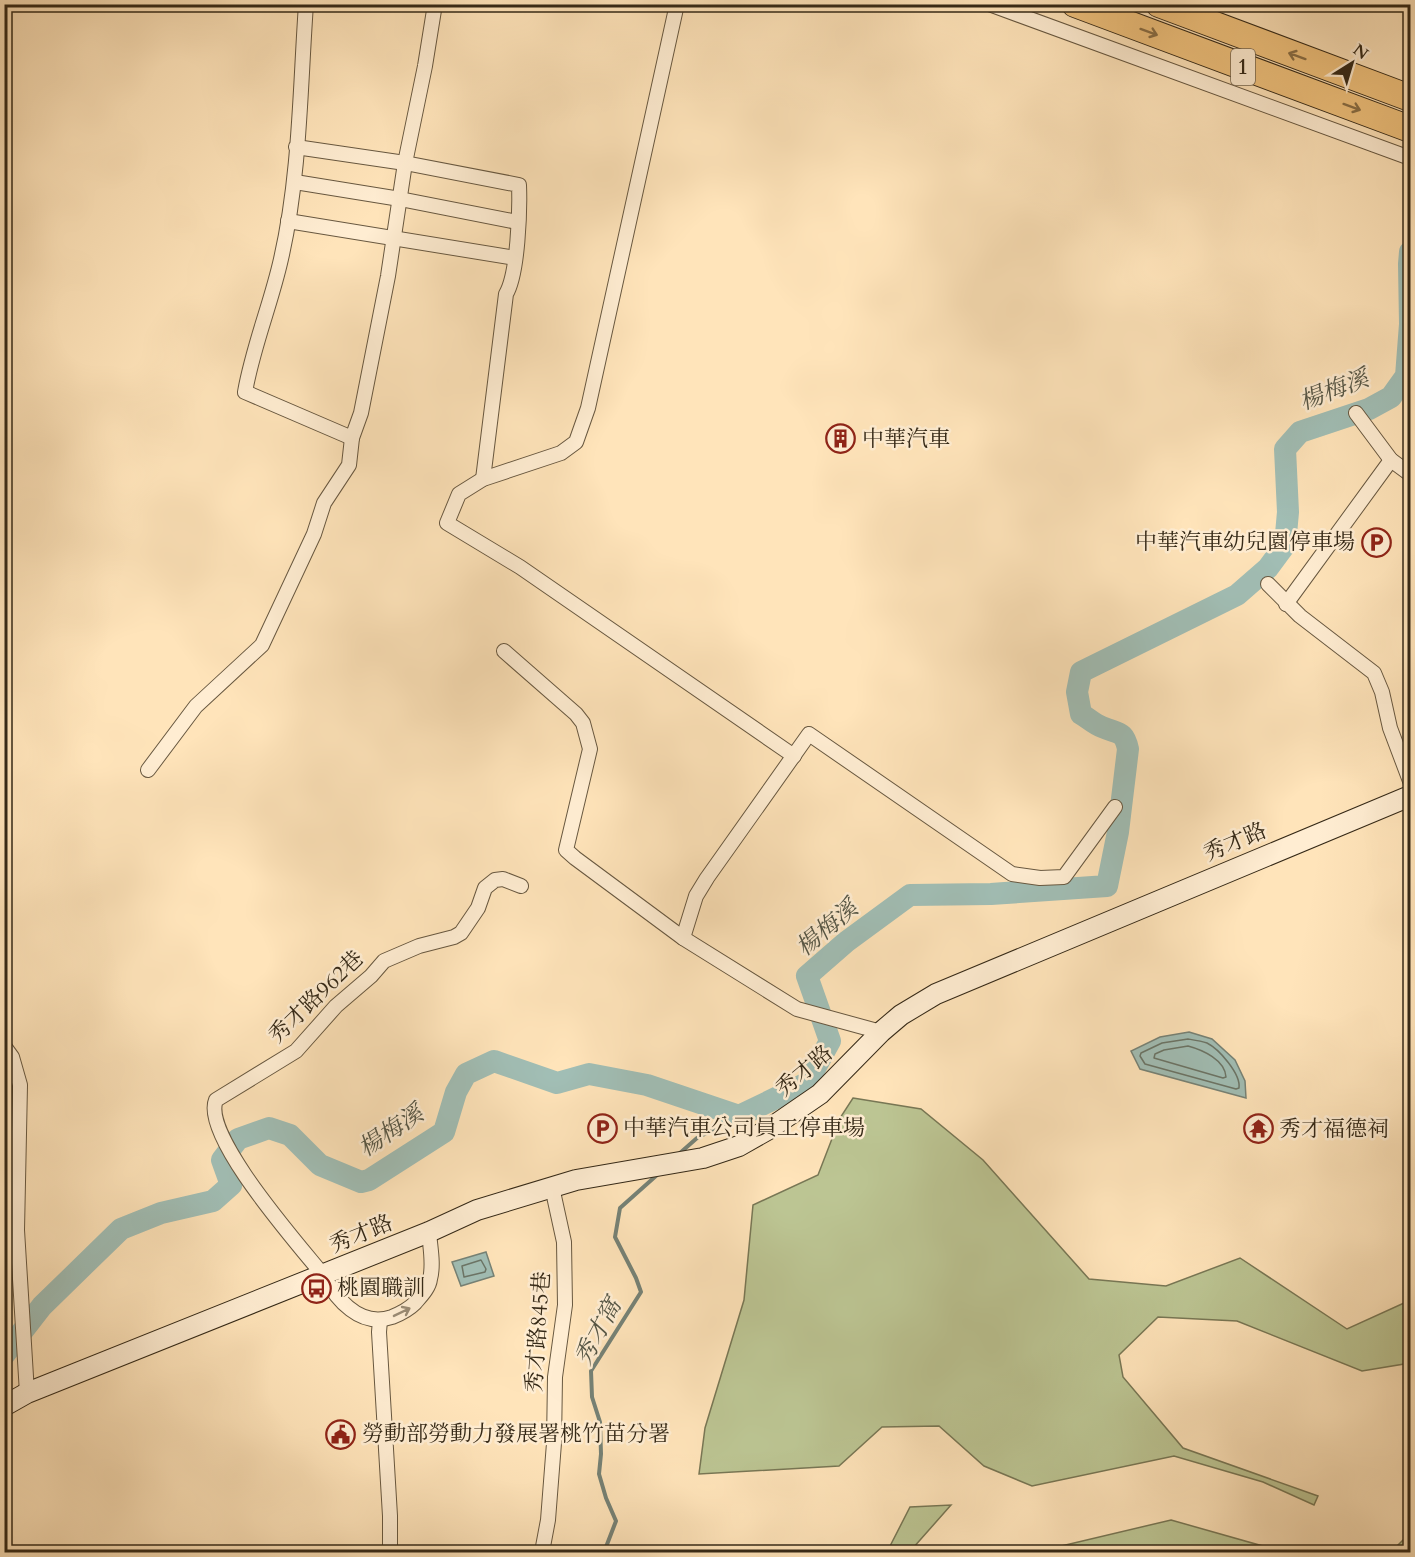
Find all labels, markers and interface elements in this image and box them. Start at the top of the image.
one-way arrow [1139,27,1158,38]
north arrow [1322,33,1382,93]
text: N [1348,39,1373,65]
road number: 1 [1231,49,1255,85]
one-way arrow [1288,49,1306,60]
one-way arrow [1342,102,1361,113]
water label: 楊梅溪 [1294,361,1376,418]
building icon: 中華汽車 [825,423,857,455]
place label: 中華汽車 [862,424,950,454]
parking icon: 中華汽車幼兒園停車場 [1360,526,1392,558]
place label: 中華汽車幼兒園停車場 [1135,527,1355,557]
street label: 秀才路 [1199,815,1271,869]
water label: 楊梅溪 [789,890,867,964]
street label: 秀才路962巷 [262,944,370,1050]
street label: 秀才路 [769,1038,839,1104]
water label: 楊梅溪 [352,1096,433,1165]
parking icon: 中華汽車公司員工停車場 [586,1112,618,1144]
place label: 中華汽車公司員工停車場 [623,1113,865,1143]
temple icon: 秀才福德祠 [1242,1113,1274,1145]
place label: 秀才福德祠 [1279,1114,1389,1144]
street label: 秀才路 [325,1208,397,1260]
street label: 秀才路845巷 [519,1270,557,1394]
bus stop icon: 桃園職訓 [300,1272,332,1304]
place label: 桃園職訓 [337,1273,425,1303]
water label: 秀才窩 [567,1289,631,1372]
one-way arrow [392,1305,410,1317]
public building icon: 勞動部勞動力發展署桃竹苗分署 [325,1418,357,1450]
place label: 勞動部勞動力發展署桃竹苗分署 [362,1419,670,1449]

